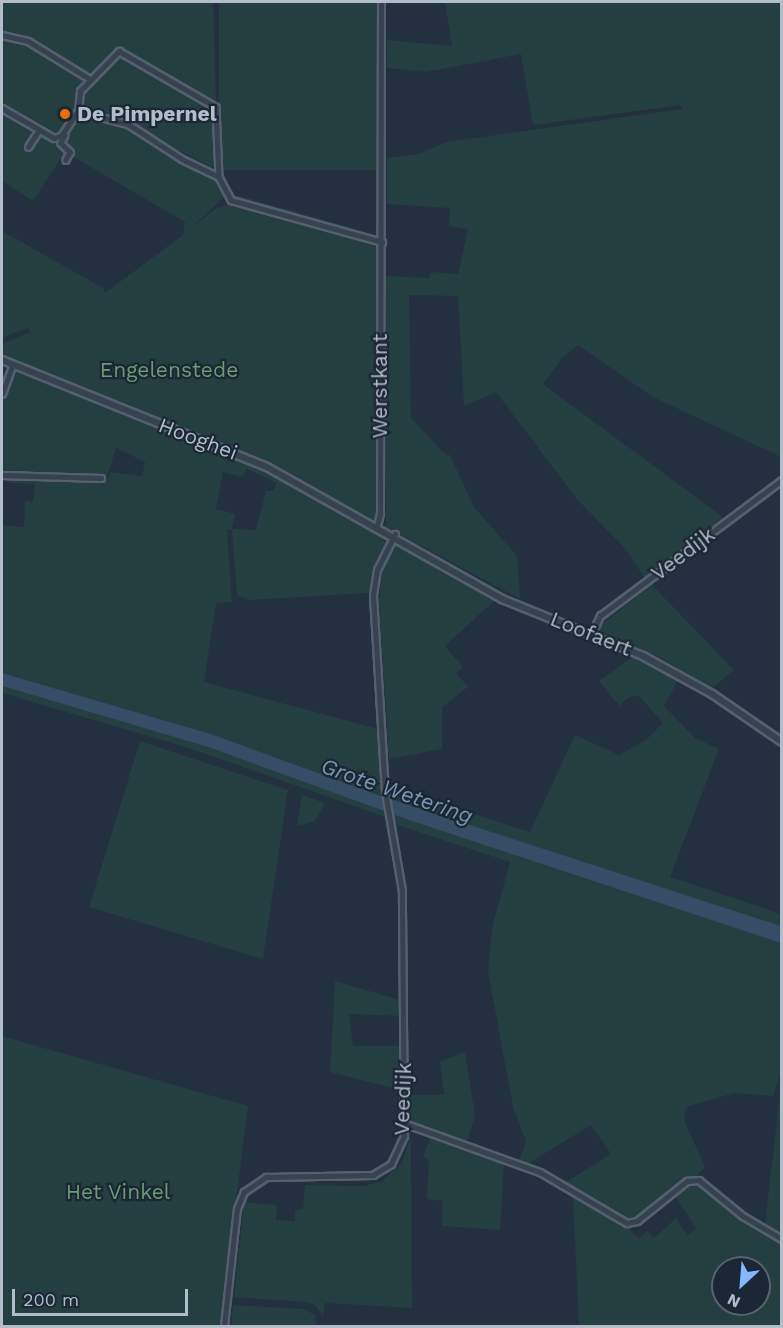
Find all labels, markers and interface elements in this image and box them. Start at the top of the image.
place label: De Pimpernel [77,101,217,127]
marker: De Pimpernel [58,107,72,121]
street label: Werstkant [367,334,393,438]
park label: Engelenstede [100,357,238,383]
street label: Hooghei [155,412,241,466]
street label: Veedijk [646,522,720,586]
street label: Loofaert [547,606,635,662]
water label: Grote Wetering [317,753,477,829]
street label: Veedijk [389,1062,417,1136]
park label: Het Vinkel [65,1179,171,1205]
north arrow [711,1256,771,1316]
scale bar [15,1277,190,1315]
text: 200 m [23,1289,79,1310]
text: N [724,1290,743,1312]

